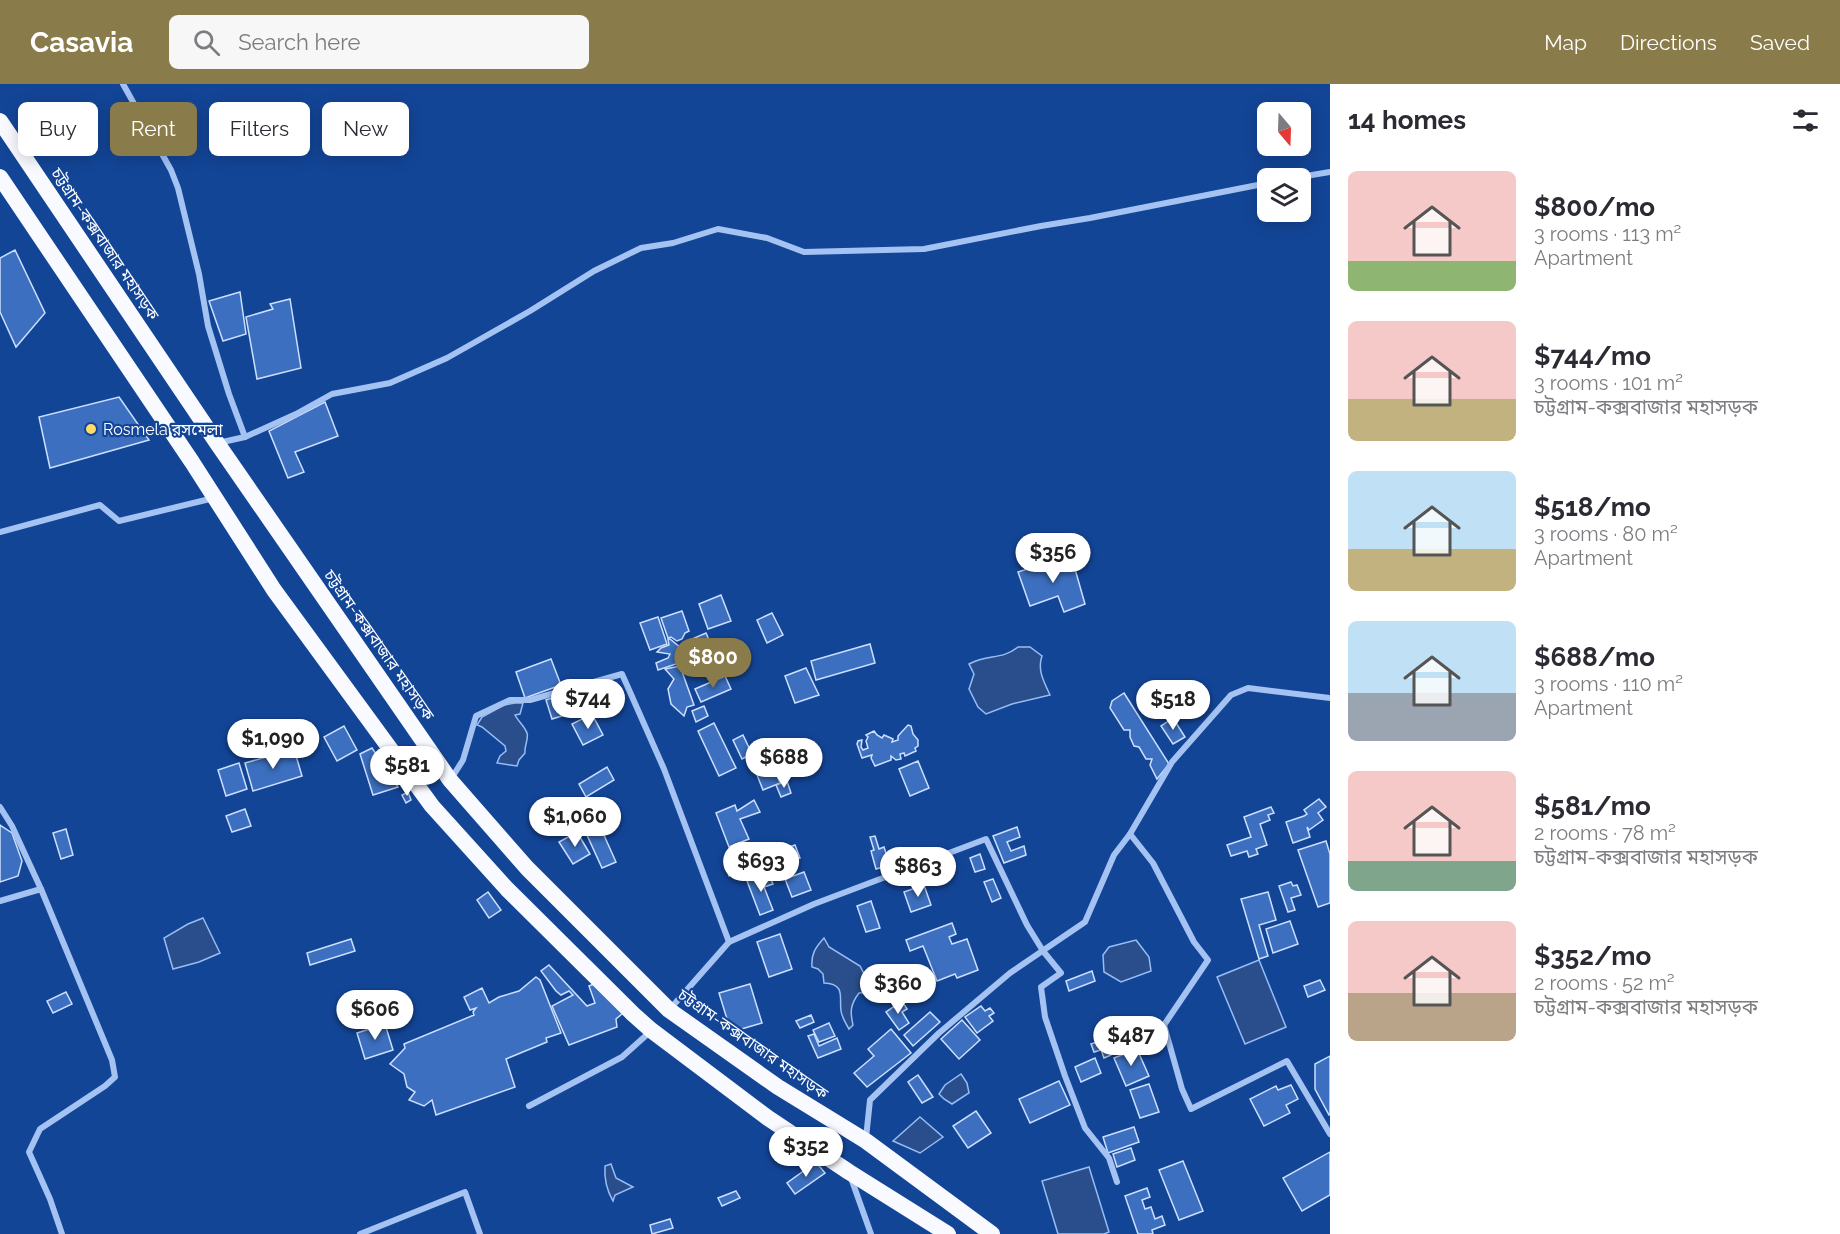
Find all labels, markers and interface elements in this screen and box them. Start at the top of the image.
search box [169,15,589,69]
text: Casavia [30,26,133,59]
icon: search [190,26,223,59]
text: Search here [238,29,360,55]
text: Map [1544,30,1587,55]
text: Directions [1620,30,1717,55]
text: Saved [1750,30,1810,55]
chip: Buy [18,102,98,156]
chip: Rent [110,102,197,156]
chip: Filters [209,102,310,156]
chip: New [322,102,409,156]
north arrow [1257,102,1311,156]
map controls [1257,102,1311,222]
icon: filters [1789,104,1822,137]
text: 14 homes [1348,105,1466,135]
street label: চট্টগ্রাম-কক্সবাজার মহাসড়ক [47,164,164,324]
button: layers [1257,168,1311,222]
text: $800/mo [1534,192,1655,222]
icon: home [1396,195,1468,267]
text: 3 rooms · 113 m² [1534,222,1681,246]
text: Apartment [1534,246,1633,270]
text: $744/mo [1534,341,1651,371]
icon: home [1396,345,1468,417]
text: 3 rooms · 101 m² [1534,371,1683,395]
text: চট্টগ্রাম-কক্সবাজার মহাসড়ক [1534,395,1758,419]
place label: Rosmela রসমেলা [103,420,223,439]
marker: Rosmela রসমেলা [84,422,98,436]
text: $518/mo [1534,492,1651,522]
icon: home [1396,495,1468,567]
text: 3 rooms · 80 m² [1534,522,1678,546]
pin: $356 [1017,533,1089,584]
text: $356 [1030,540,1076,564]
text: Apartment [1534,546,1633,570]
street label: চট্টগ্রাম-কক্সবাজার মহাসড়ক [319,565,439,725]
pin: $800 [677,638,749,689]
text: $688/mo [1534,642,1655,672]
text: $800 [688,645,738,669]
icon: home [1396,645,1468,717]
text: 3 rooms · 110 m² [1534,672,1683,696]
pin: $744 [552,679,624,730]
pin: $518 [1137,680,1209,731]
text: $744 [565,686,611,710]
text: $518 [1150,687,1196,711]
text: Apartment [1534,696,1633,720]
pin: $1,090 [224,719,322,770]
text: $1,090 [241,726,305,750]
pin: $688 [748,738,820,789]
text: $688 [760,745,808,769]
pin: $581 [371,746,443,797]
text: $581 [384,753,430,777]
text: $581/mo [1534,791,1651,821]
icon: home [1396,795,1468,867]
pin: $1,060 [526,797,624,848]
text: $1,060 [543,804,607,828]
text: 2 rooms · 78 m² [1534,821,1676,845]
pin: $693 [725,842,797,893]
text: চট্টগ্রাম-কক্সবাজার মহাসড়ক [1534,845,1758,869]
pin: $863 [882,847,954,898]
text: $693 [737,849,785,873]
text: $863 [894,854,942,878]
text: $352/mo [1534,941,1651,971]
icon: home [1396,945,1468,1017]
pin: $360 [862,964,934,1015]
text: $360 [874,971,922,995]
text: 2 rooms · 52 m² [1534,971,1675,995]
street label: চট্টগ্রাম-কক্সবাজার মহাসড়ক [673,984,833,1104]
pin: $606 [339,990,411,1041]
text: চট্টগ্রাম-কক্সবাজার মহাসড়ক [1534,995,1758,1019]
text: $606 [350,997,400,1021]
pin: $487 [1095,1016,1167,1067]
text: $487 [1107,1023,1155,1047]
pin: $352 [770,1127,842,1178]
text: $352 [783,1134,829,1158]

